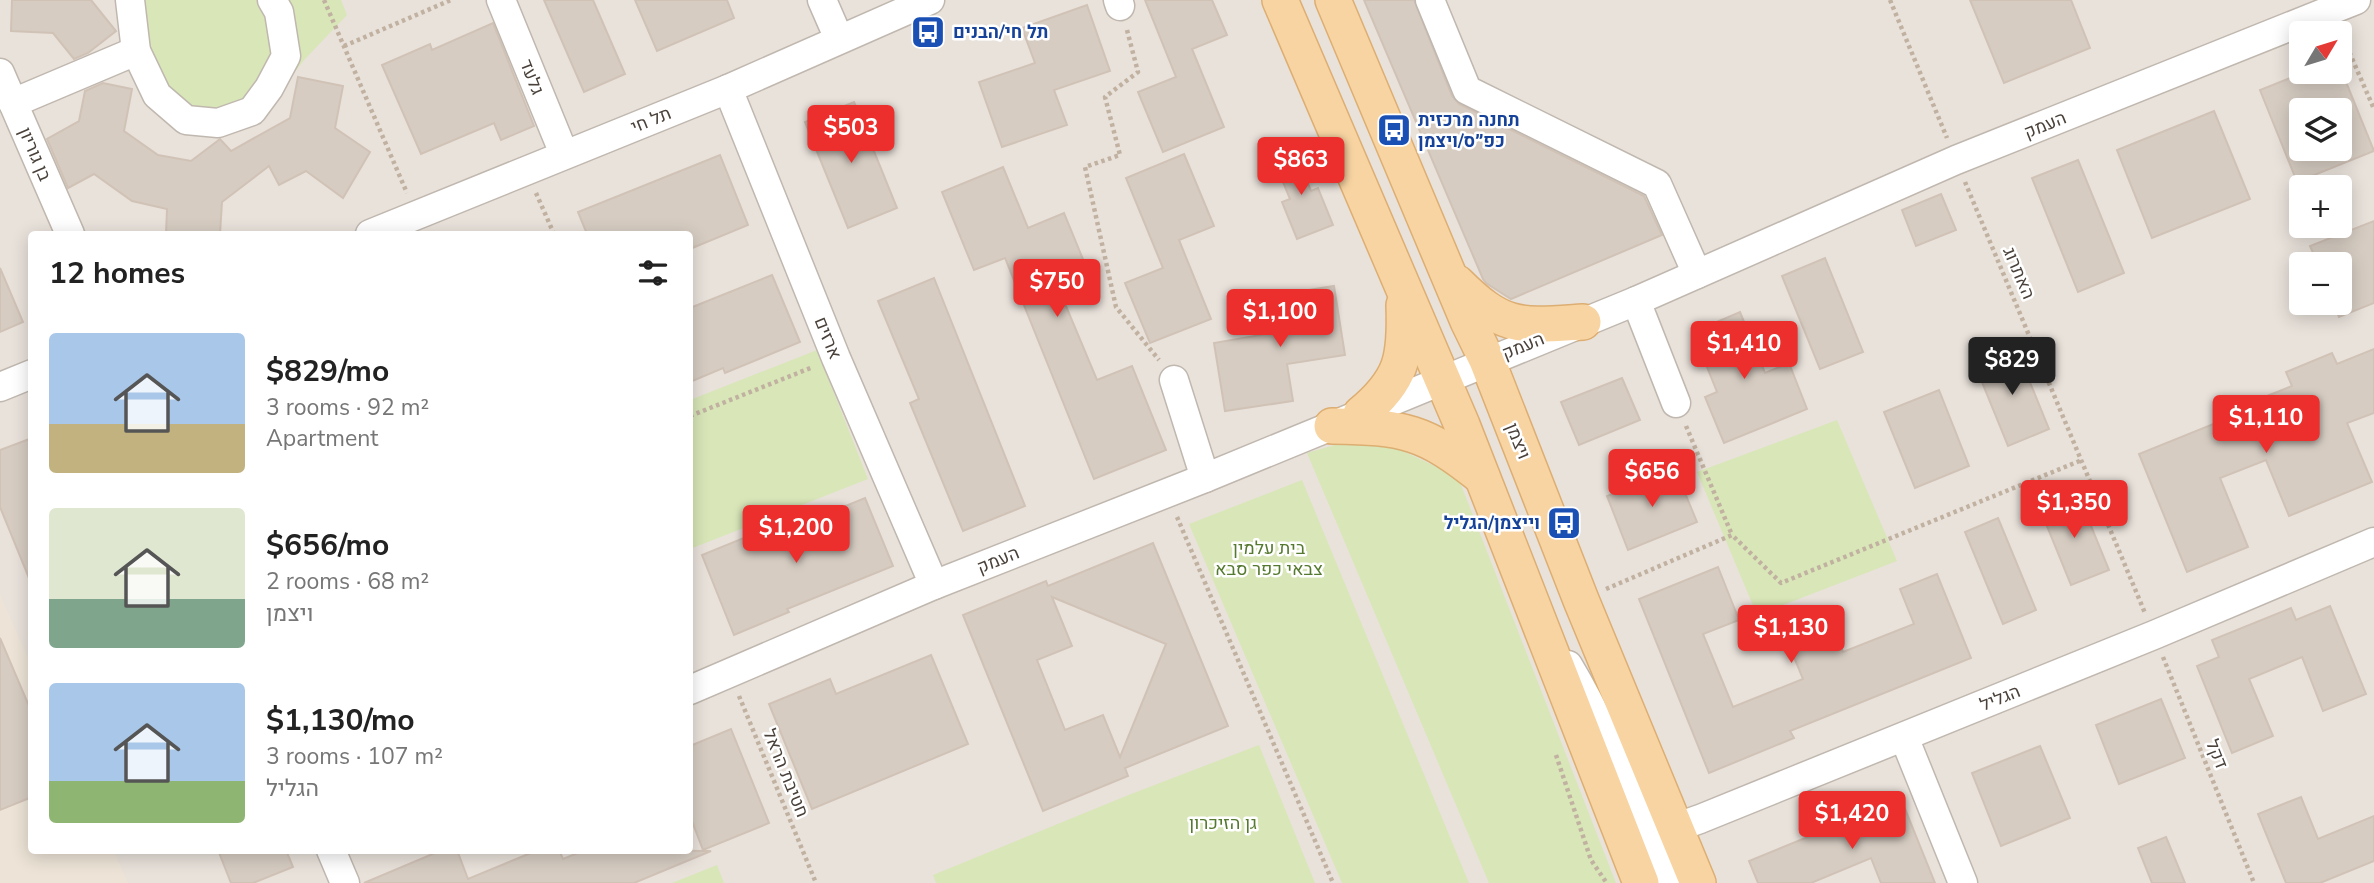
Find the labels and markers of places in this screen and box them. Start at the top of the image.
bus stop icon: תל חי/הבנים [909,13,947,51]
place label: תל חי/הבנים [953,20,1048,44]
pin: $503 [810,106,892,165]
place label: תחנה מרכזית כפ״ס/ויצמן [1418,108,1520,153]
bus stop icon: תחנה מרכזית כפ״ס/ויצמן [1375,111,1413,149]
pin: $863 [1260,138,1342,197]
pin: $750 [1016,260,1098,319]
pin: $1,100 [1223,290,1337,349]
pin: $1,410 [1687,322,1801,381]
pin: $829 [1971,338,2053,397]
pin: $1,110 [2209,396,2323,455]
pin: $656 [1611,449,1693,509]
pin: $1,350 [2017,480,2131,540]
bus stop icon: וייצמן/הגליל [1545,504,1583,542]
pin: $1,200 [739,505,853,565]
place label: וייצמן/הגליל [1444,511,1540,535]
pin: $1,130 [1734,606,1848,665]
pin: $1,420 [1795,792,1909,851]

